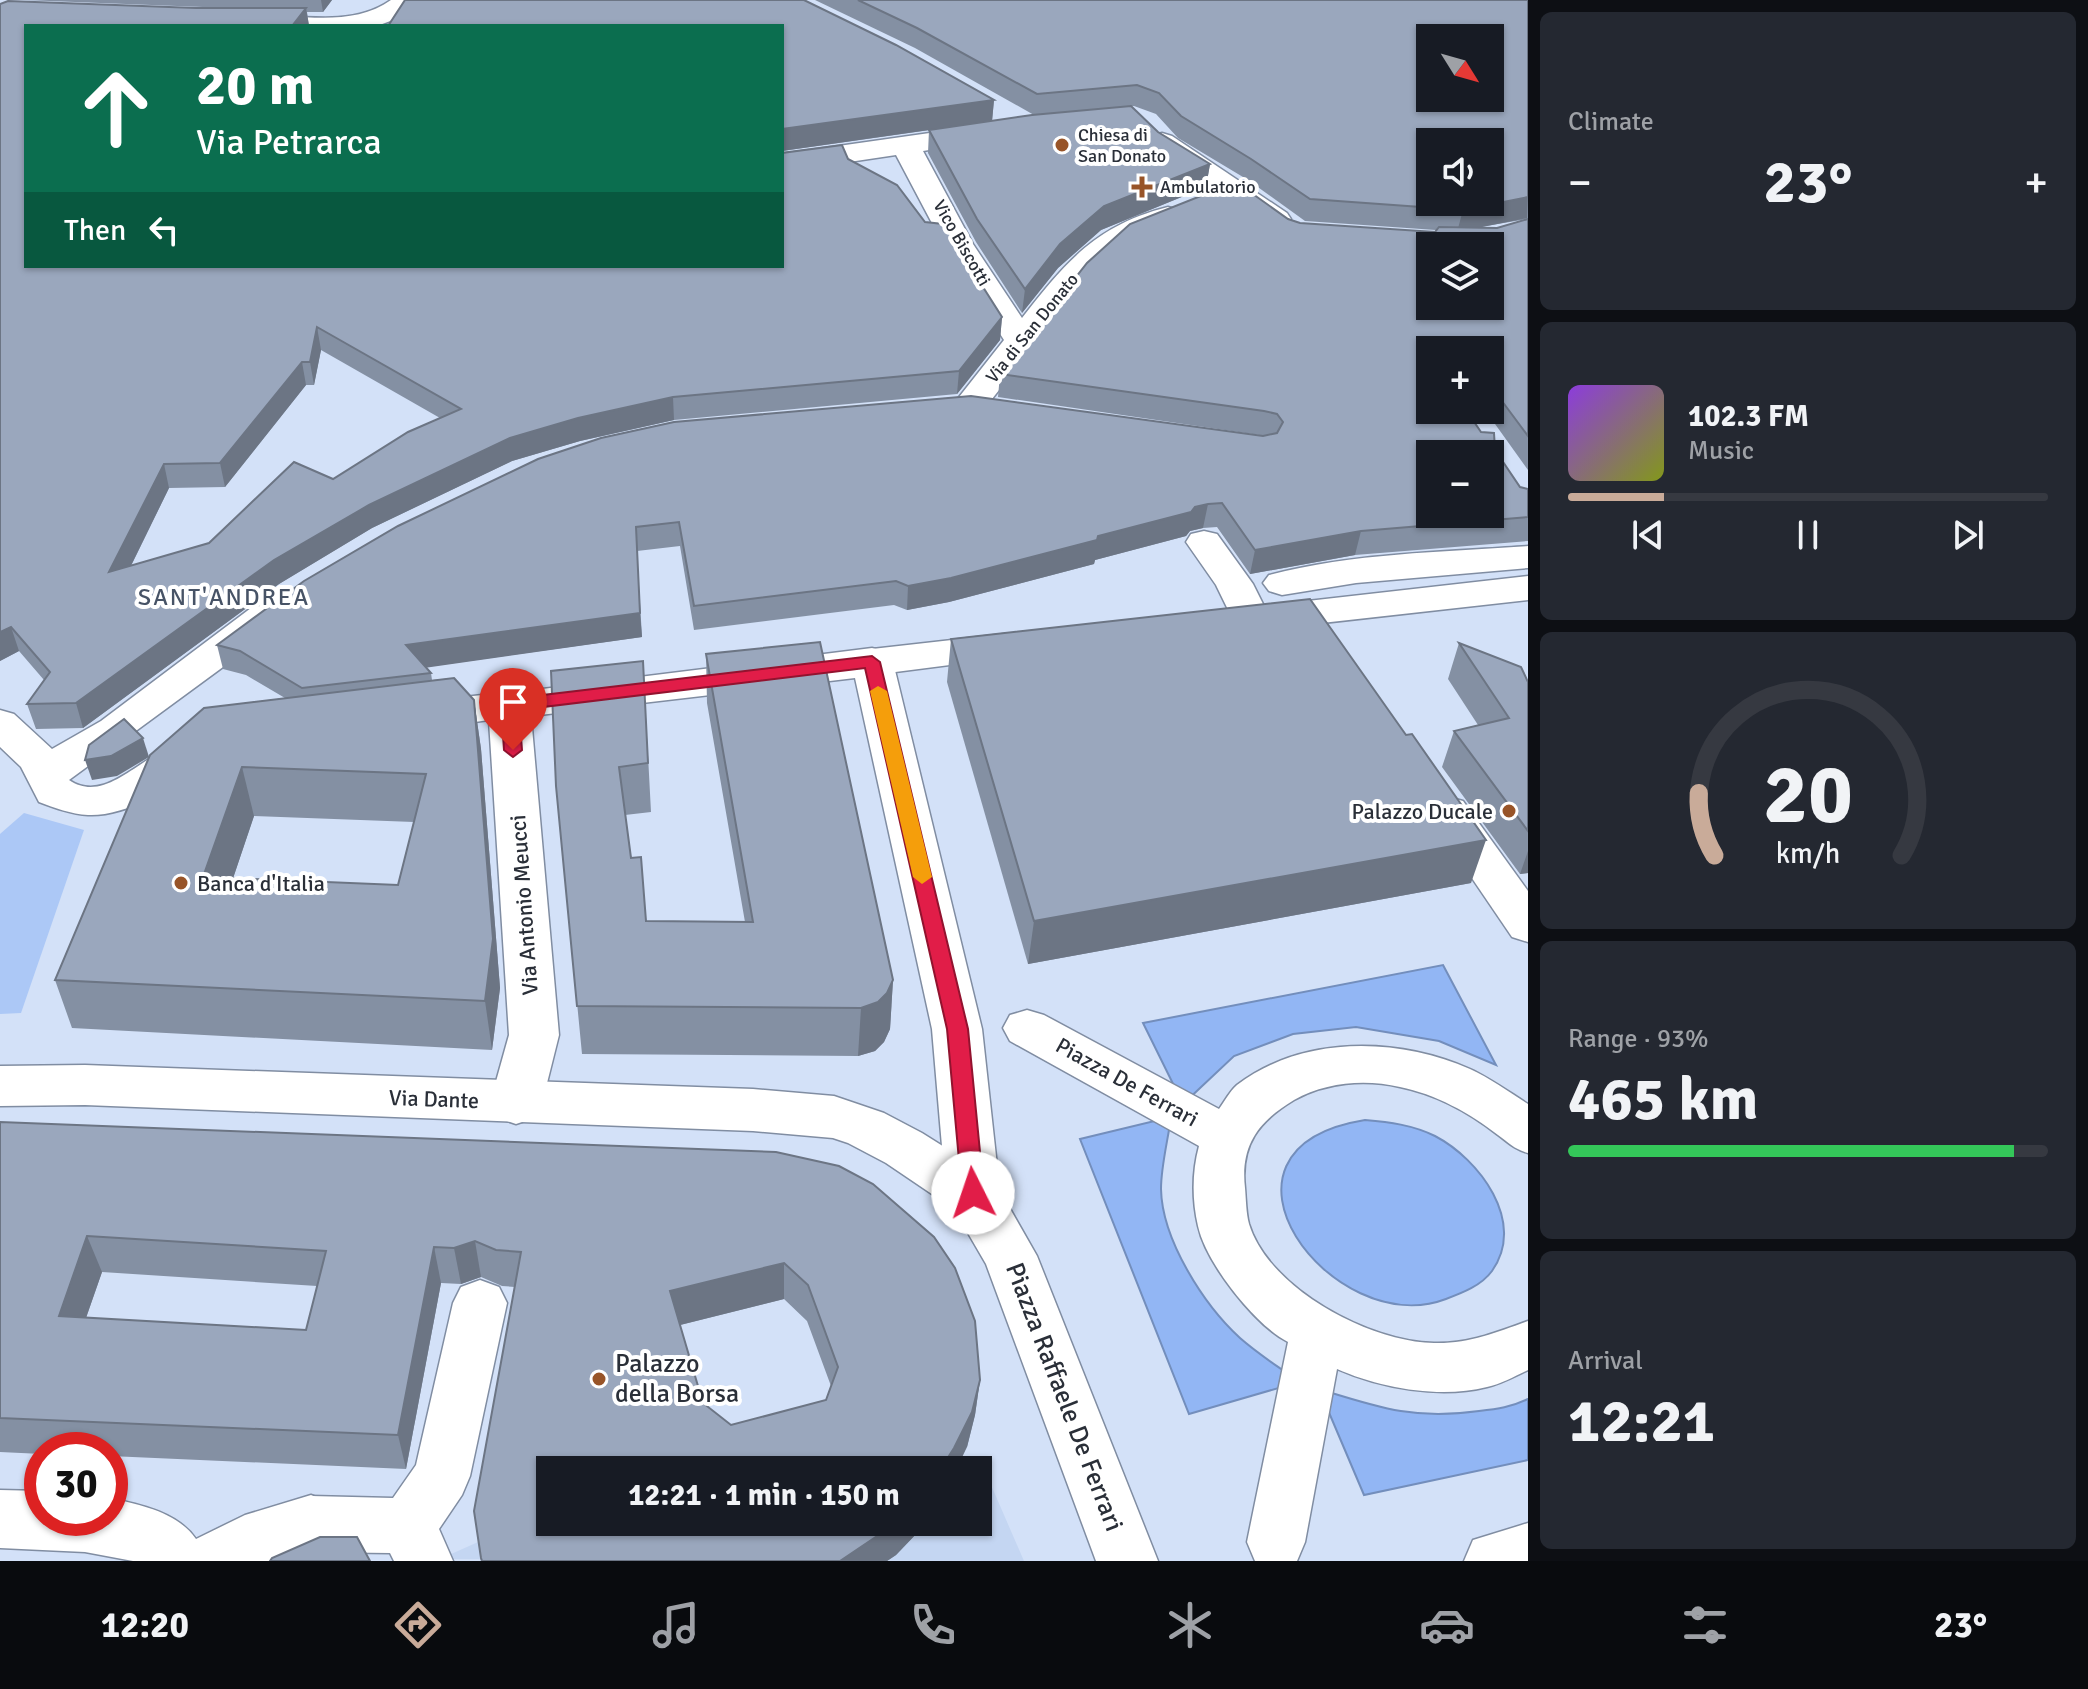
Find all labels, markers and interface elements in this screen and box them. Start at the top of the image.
north arrow [1416,24,1504,112]
map controls [1416,24,1504,528]
text: 20 m [196,51,314,120]
icon: ahead [64,56,168,160]
text: Climate [1568,106,1654,138]
text: Via Petrarca [196,120,382,165]
place label: Chiesa di San Donato [1078,124,1166,167]
button: sound [1416,128,1504,216]
marker: Chiesa di San Donato [1053,136,1071,154]
text: 23° [1764,146,1852,220]
text: − [1568,156,1592,210]
text: + [2024,156,2048,210]
marker: Ambulatorio [1131,176,1153,198]
place label: Ambulatorio [1160,176,1256,198]
street label: Vico Biscotti [929,196,995,290]
icon: left [142,208,186,252]
text: Then [64,212,126,249]
button: layers [1416,232,1504,320]
street label: Via di San Donato [981,269,1083,387]
button: + [1416,336,1504,424]
text: 102.3 FM [1688,398,1809,435]
text: Music [1688,435,1754,467]
button: − [1416,440,1504,528]
icon: previous [1626,513,1670,557]
icon: pause [1786,513,1830,557]
icon: next [1946,513,1990,557]
district label: SANT'ANDREA [138,582,310,612]
pin [479,668,547,750]
icon: arrive [491,680,535,724]
text: 20 [1763,744,1853,846]
place label: Palazzo Ducale [1352,798,1493,825]
marker: Palazzo Ducale [1500,802,1518,820]
street label: Via Antonio Meucci [504,814,544,996]
text: km/h [1776,837,1840,872]
place label: Banca d'Italia [197,870,325,897]
marker: Banca d'Italia [172,874,190,892]
text: Range · 93% [1568,1023,1709,1055]
street label: Piazza De Ferrari [1051,1032,1203,1132]
text: 465 km [1568,1063,1758,1137]
street label: Via Dante [388,1084,480,1114]
position arrow [931,1151,1015,1235]
street label: Piazza Raffaele De Ferrari [998,1258,1130,1536]
text: Arrival [1568,1345,1643,1377]
place label: Palazzo della Borsa [615,1348,739,1410]
marker: Palazzo della Borsa [590,1370,608,1388]
text: 12:21 [1568,1385,1715,1459]
speed limit sign: 30 [24,1432,128,1536]
text: 12:21 · 1 min · 150 m [628,1477,900,1514]
icon: directions [390,1597,446,1653]
icon: music [648,1597,704,1653]
icon: phone [905,1597,961,1653]
icon: climate [1162,1597,1218,1653]
icon: car [1419,1597,1475,1653]
icon: filters [1677,1597,1733,1653]
text: 12:20 [101,1603,189,1648]
text: 23° [1934,1603,1987,1648]

